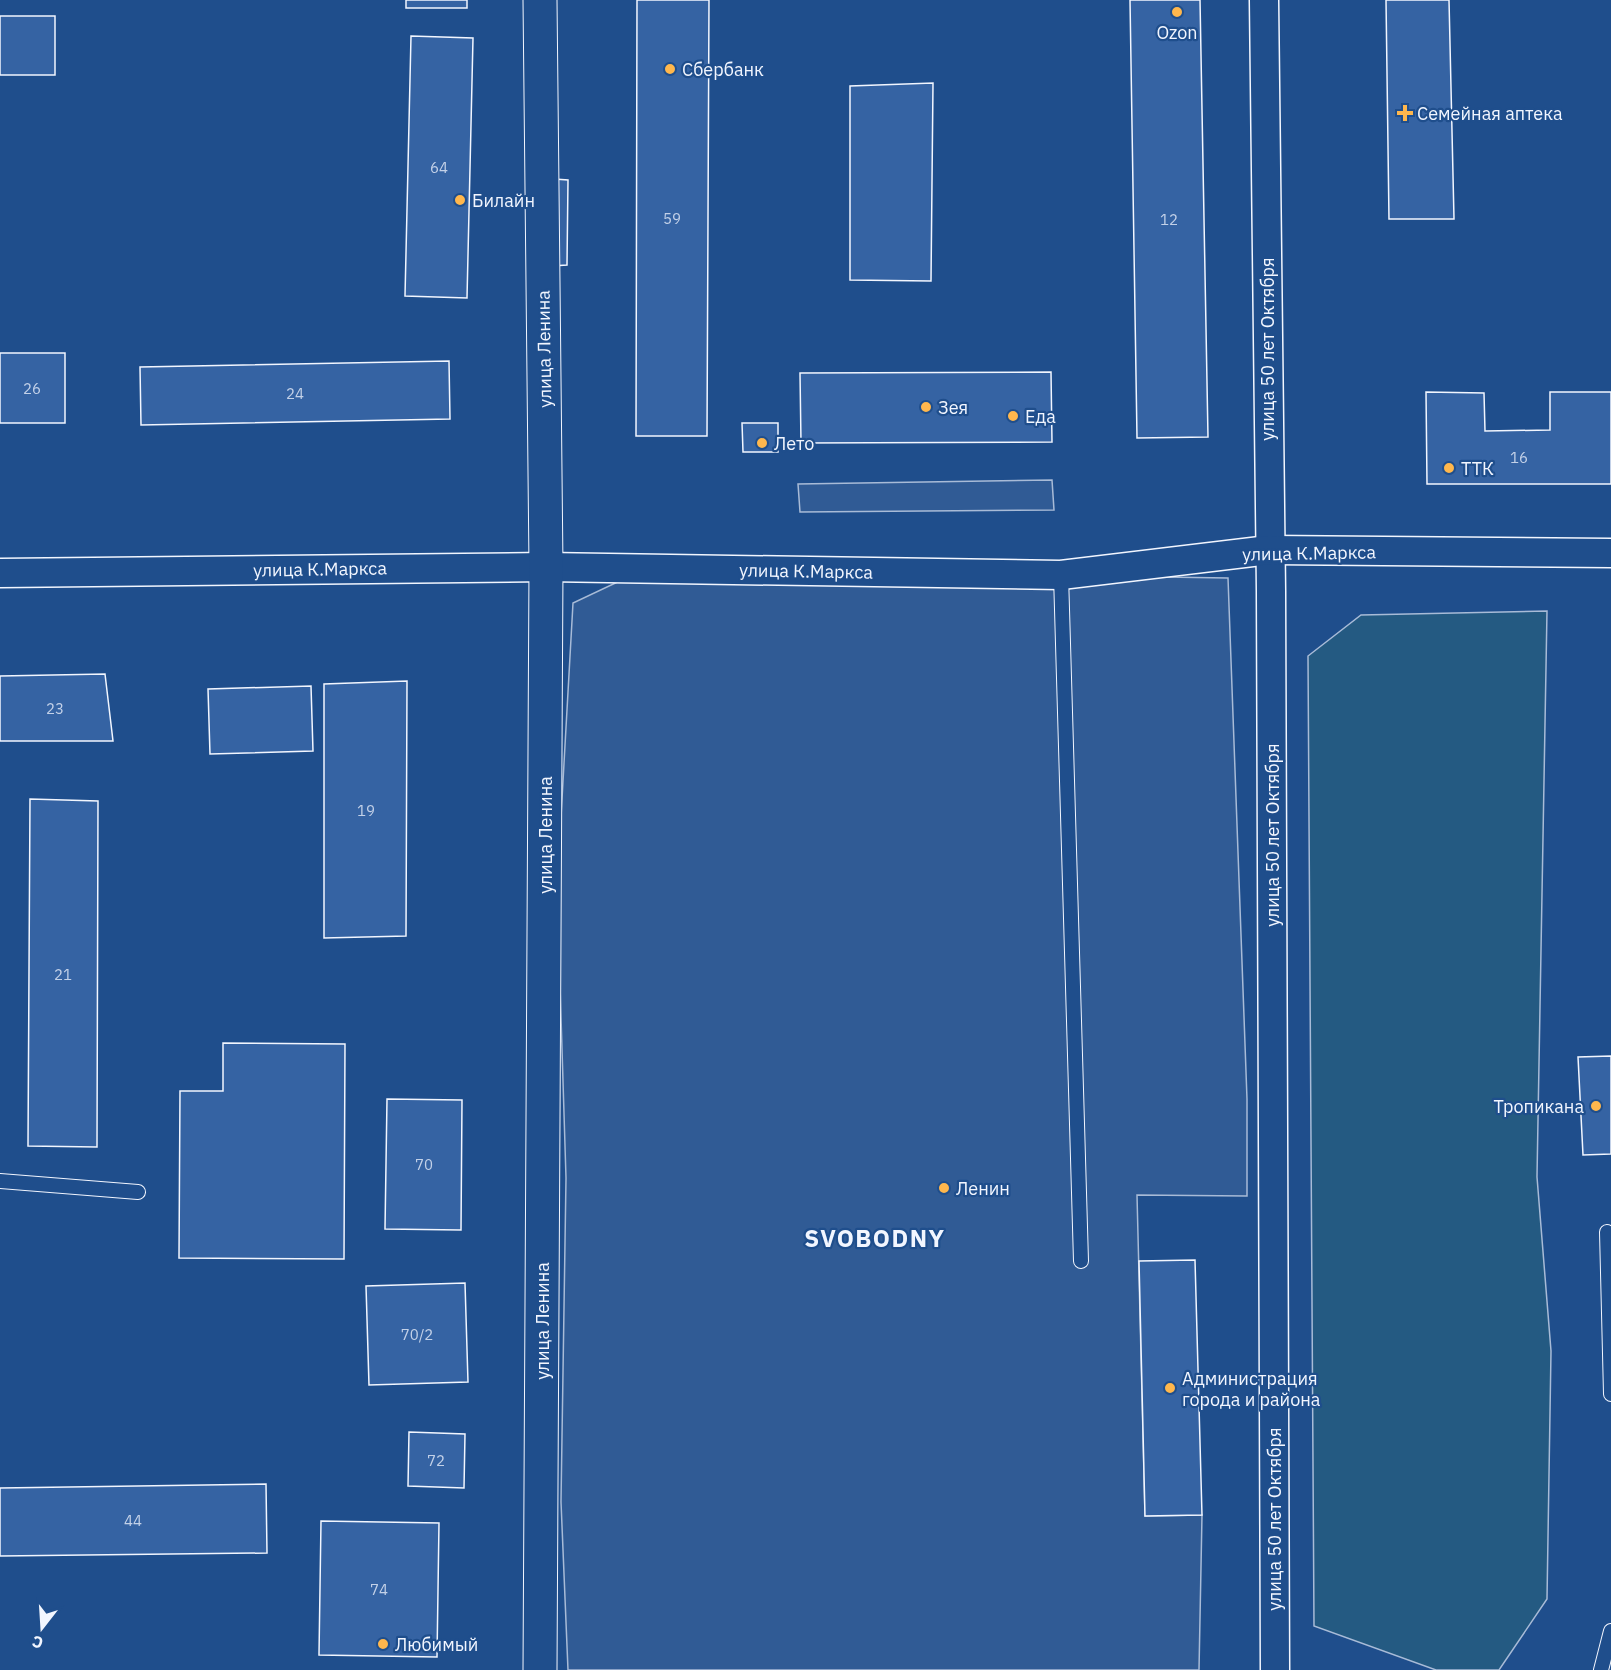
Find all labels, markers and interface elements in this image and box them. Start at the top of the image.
marker: Ozon [1170,5,1184,19]
place label: Ozon [1156,21,1198,44]
place label: Сбербанк [682,58,764,81]
marker: Сбербанк [663,62,677,76]
place label: Семейная аптека [1417,102,1563,125]
marker: Семейная аптека [1398,106,1412,120]
house number: 64 [430,158,448,177]
place label: Билайн [472,189,535,212]
marker: Билайн [453,193,467,207]
house number: 59 [663,209,681,228]
house number: 12 [1160,210,1178,229]
street label: улица 50 лет Октября [1256,257,1279,441]
street label: улица Ленина [531,290,557,408]
house number: 26 [23,379,41,398]
house number: 24 [286,384,304,403]
place label: Зея [938,396,968,419]
marker: Зея [919,400,933,414]
place label: Еда [1025,405,1056,428]
marker: Еда [1006,409,1020,423]
place label: Лето [774,432,814,455]
marker: Лето [755,436,769,450]
house number: 16 [1510,448,1528,467]
place label: ТТК [1461,457,1494,480]
marker: ТТК [1442,461,1456,475]
street label: улица К.Маркса [1242,540,1377,566]
street label: улица К.Маркса [253,556,388,582]
street label: улица К.Маркса [739,558,874,584]
house number: 23 [46,699,64,718]
street label: улица 50 лет Октября [1261,743,1284,927]
street label: улица Ленина [534,776,557,894]
house number: 19 [357,801,375,820]
house number: 21 [54,965,72,984]
place label: Тропикана [1494,1095,1584,1118]
marker: Тропикана [1589,1099,1603,1113]
house number: 70 [415,1155,433,1174]
place label: Ленин [956,1177,1010,1200]
marker: Ленин [937,1181,951,1195]
district label: SVOBODNY [804,1222,946,1254]
street label: улица Ленина [531,1262,554,1380]
house number: 70/2 [401,1325,433,1344]
place label: Администрация города и района [1182,1367,1321,1411]
marker: Администрация города и района [1163,1381,1177,1395]
street label: улица 50 лет Октября [1263,1427,1286,1611]
house number: 72 [427,1451,445,1470]
house number: 44 [124,1511,142,1530]
house number: 74 [370,1580,388,1599]
north arrow [12,1598,72,1658]
text: С [30,1631,46,1653]
place label: Любимый [395,1633,478,1656]
marker: Любимый [376,1637,390,1651]

